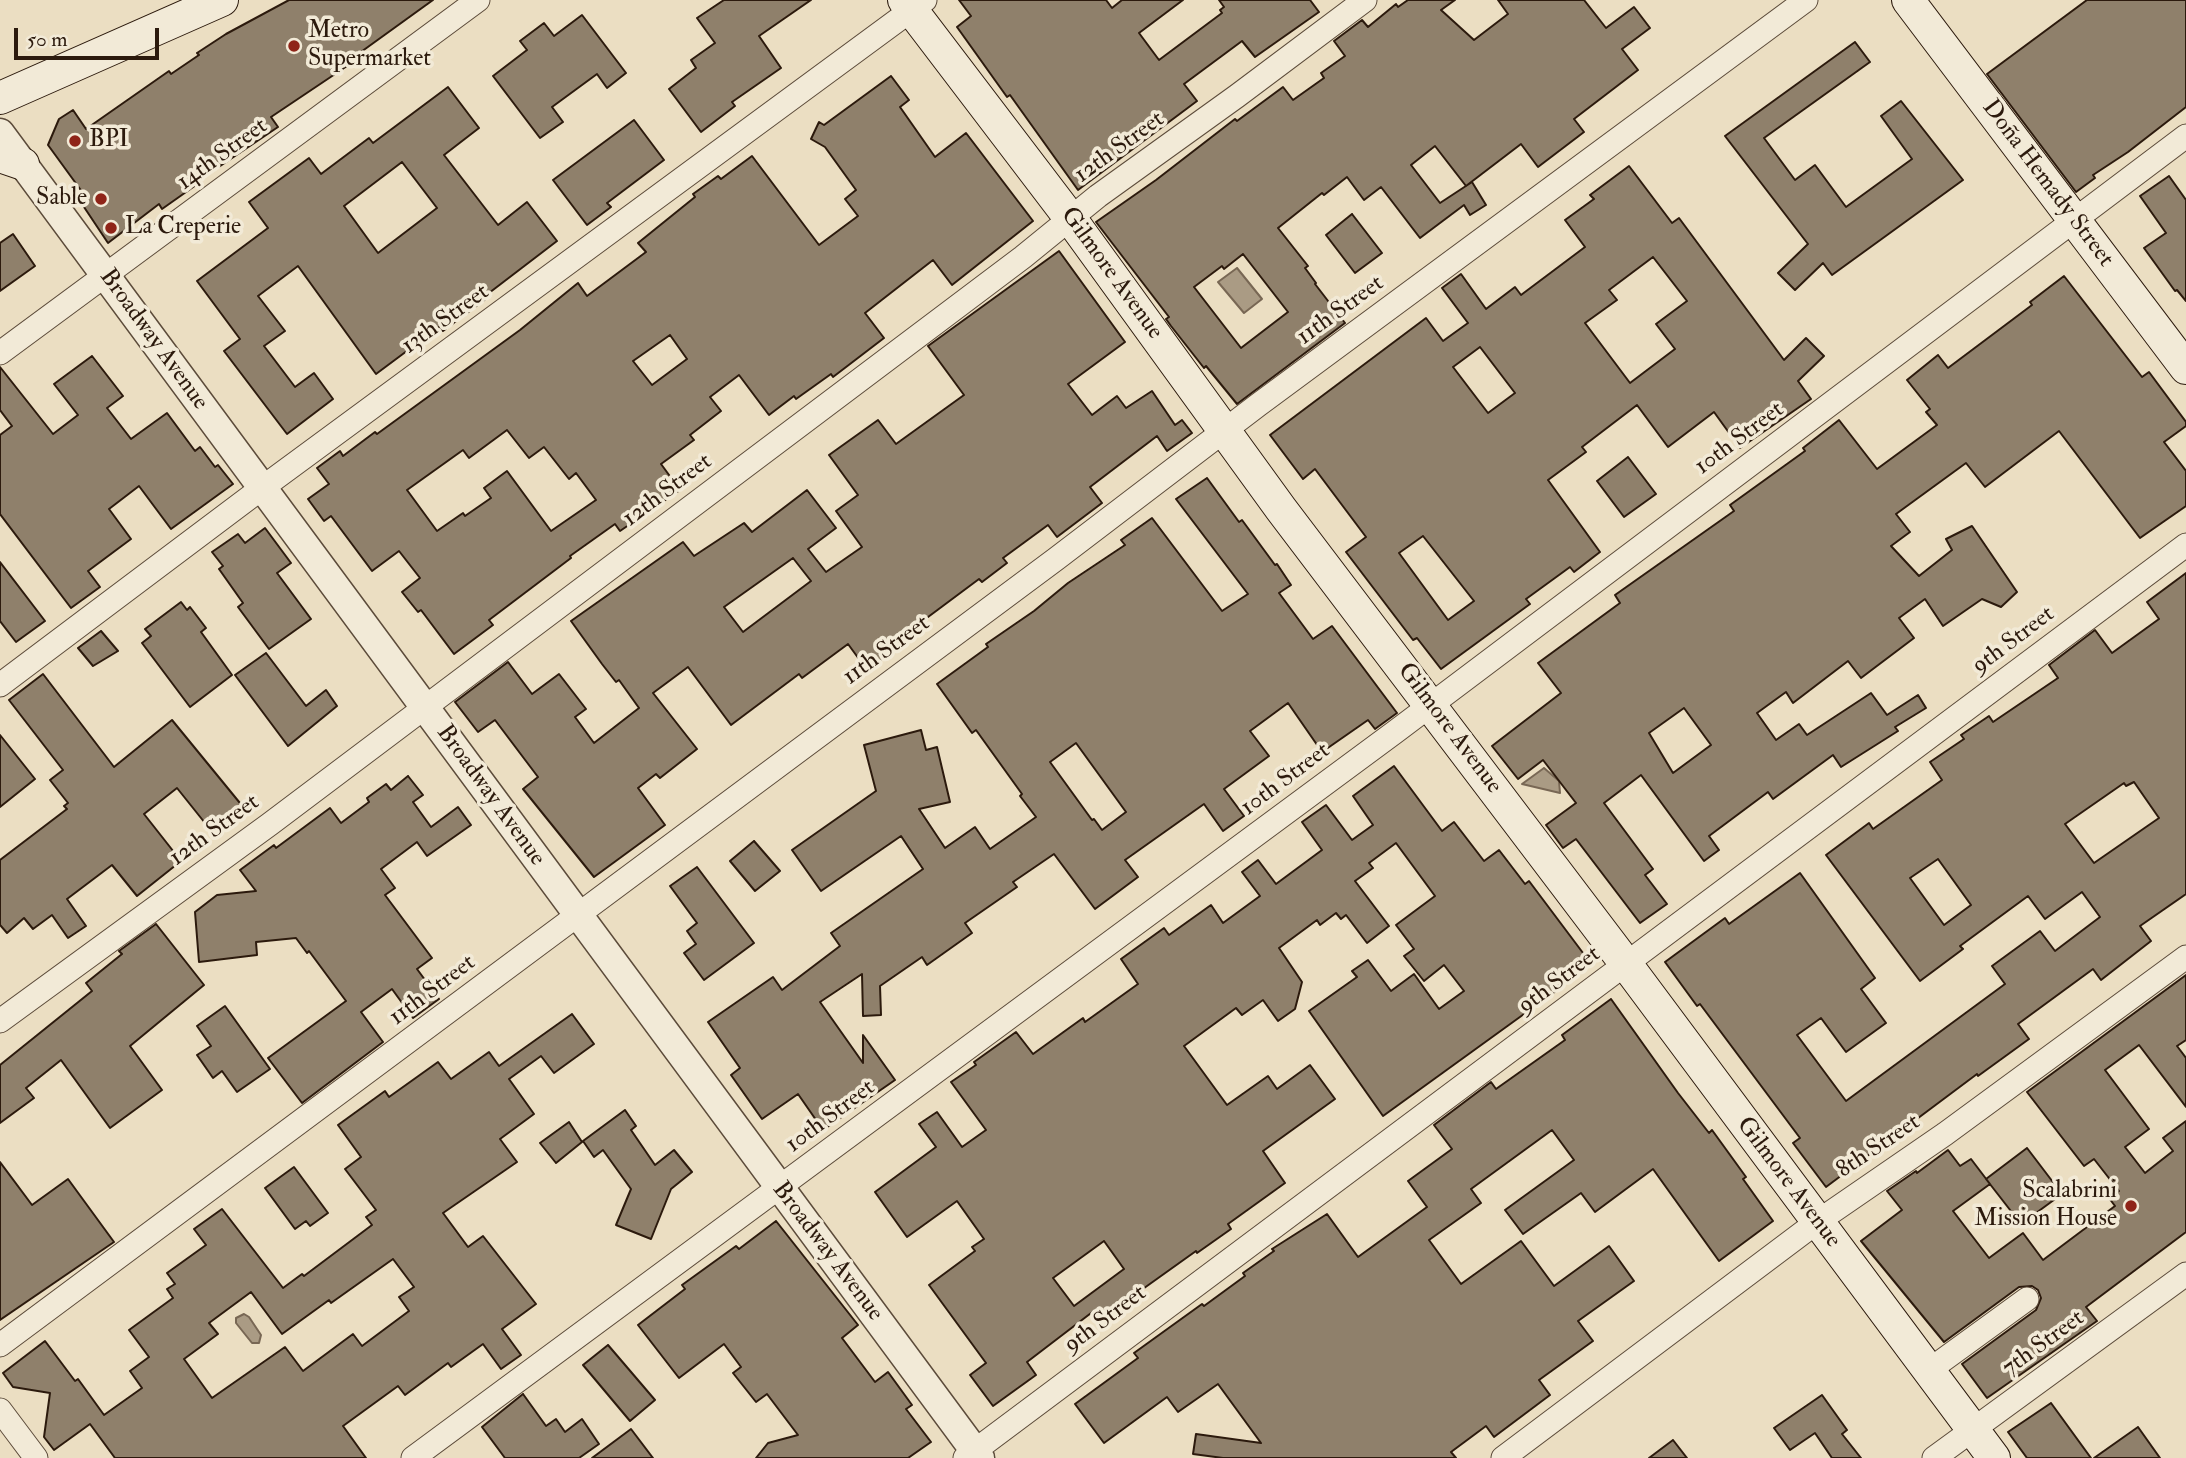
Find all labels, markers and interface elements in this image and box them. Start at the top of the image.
scale bar [18,14,163,58]
place label: Metro Supermarket [308,18,431,74]
text: 50 m [27,26,68,53]
marker: Metro Supermarket [286,38,302,54]
street label: Doña Hemady Street [1975,95,2119,273]
street label: 12th Street [1069,106,1171,190]
street label: 14th Street [172,113,274,197]
place label: BPI [89,127,128,155]
marker: BPI [67,133,83,149]
place label: Sable [36,185,87,213]
marker: Sable [93,191,109,207]
street label: Gilmore Avenue [1053,202,1169,346]
place label: La Creperie [125,214,241,242]
marker: La Creperie [103,220,119,236]
street label: Broadway Avenue [92,264,214,416]
street label: 11th Street [1292,270,1390,352]
street label: 13th Street [397,279,495,361]
street label: 10th Street [1690,396,1790,482]
street label: 12th Street [618,448,718,534]
street label: 9th Street [1967,601,2061,681]
street label: 11th Street [838,610,936,692]
street label: Gilmore Avenue [1390,658,1508,800]
street label: Broadway Avenue [429,720,551,872]
street label: 10th Street [1236,737,1336,823]
street label: 12th Street [164,789,266,873]
street label: 9th Street [1513,941,1607,1021]
street label: 11th Street [384,949,482,1033]
street label: 10th Street [781,1074,881,1160]
street label: 8th Street [1832,1109,1926,1185]
street label: Gilmore Avenue [1729,1112,1847,1254]
street label: Broadway Avenue [765,1177,889,1327]
place label: Scalabrini Mission House [1974,1178,2117,1234]
marker: Scalabrini Mission House [2123,1198,2139,1214]
street label: 9th Street [1059,1280,1153,1360]
street label: 7th Street [1997,1305,2091,1383]

